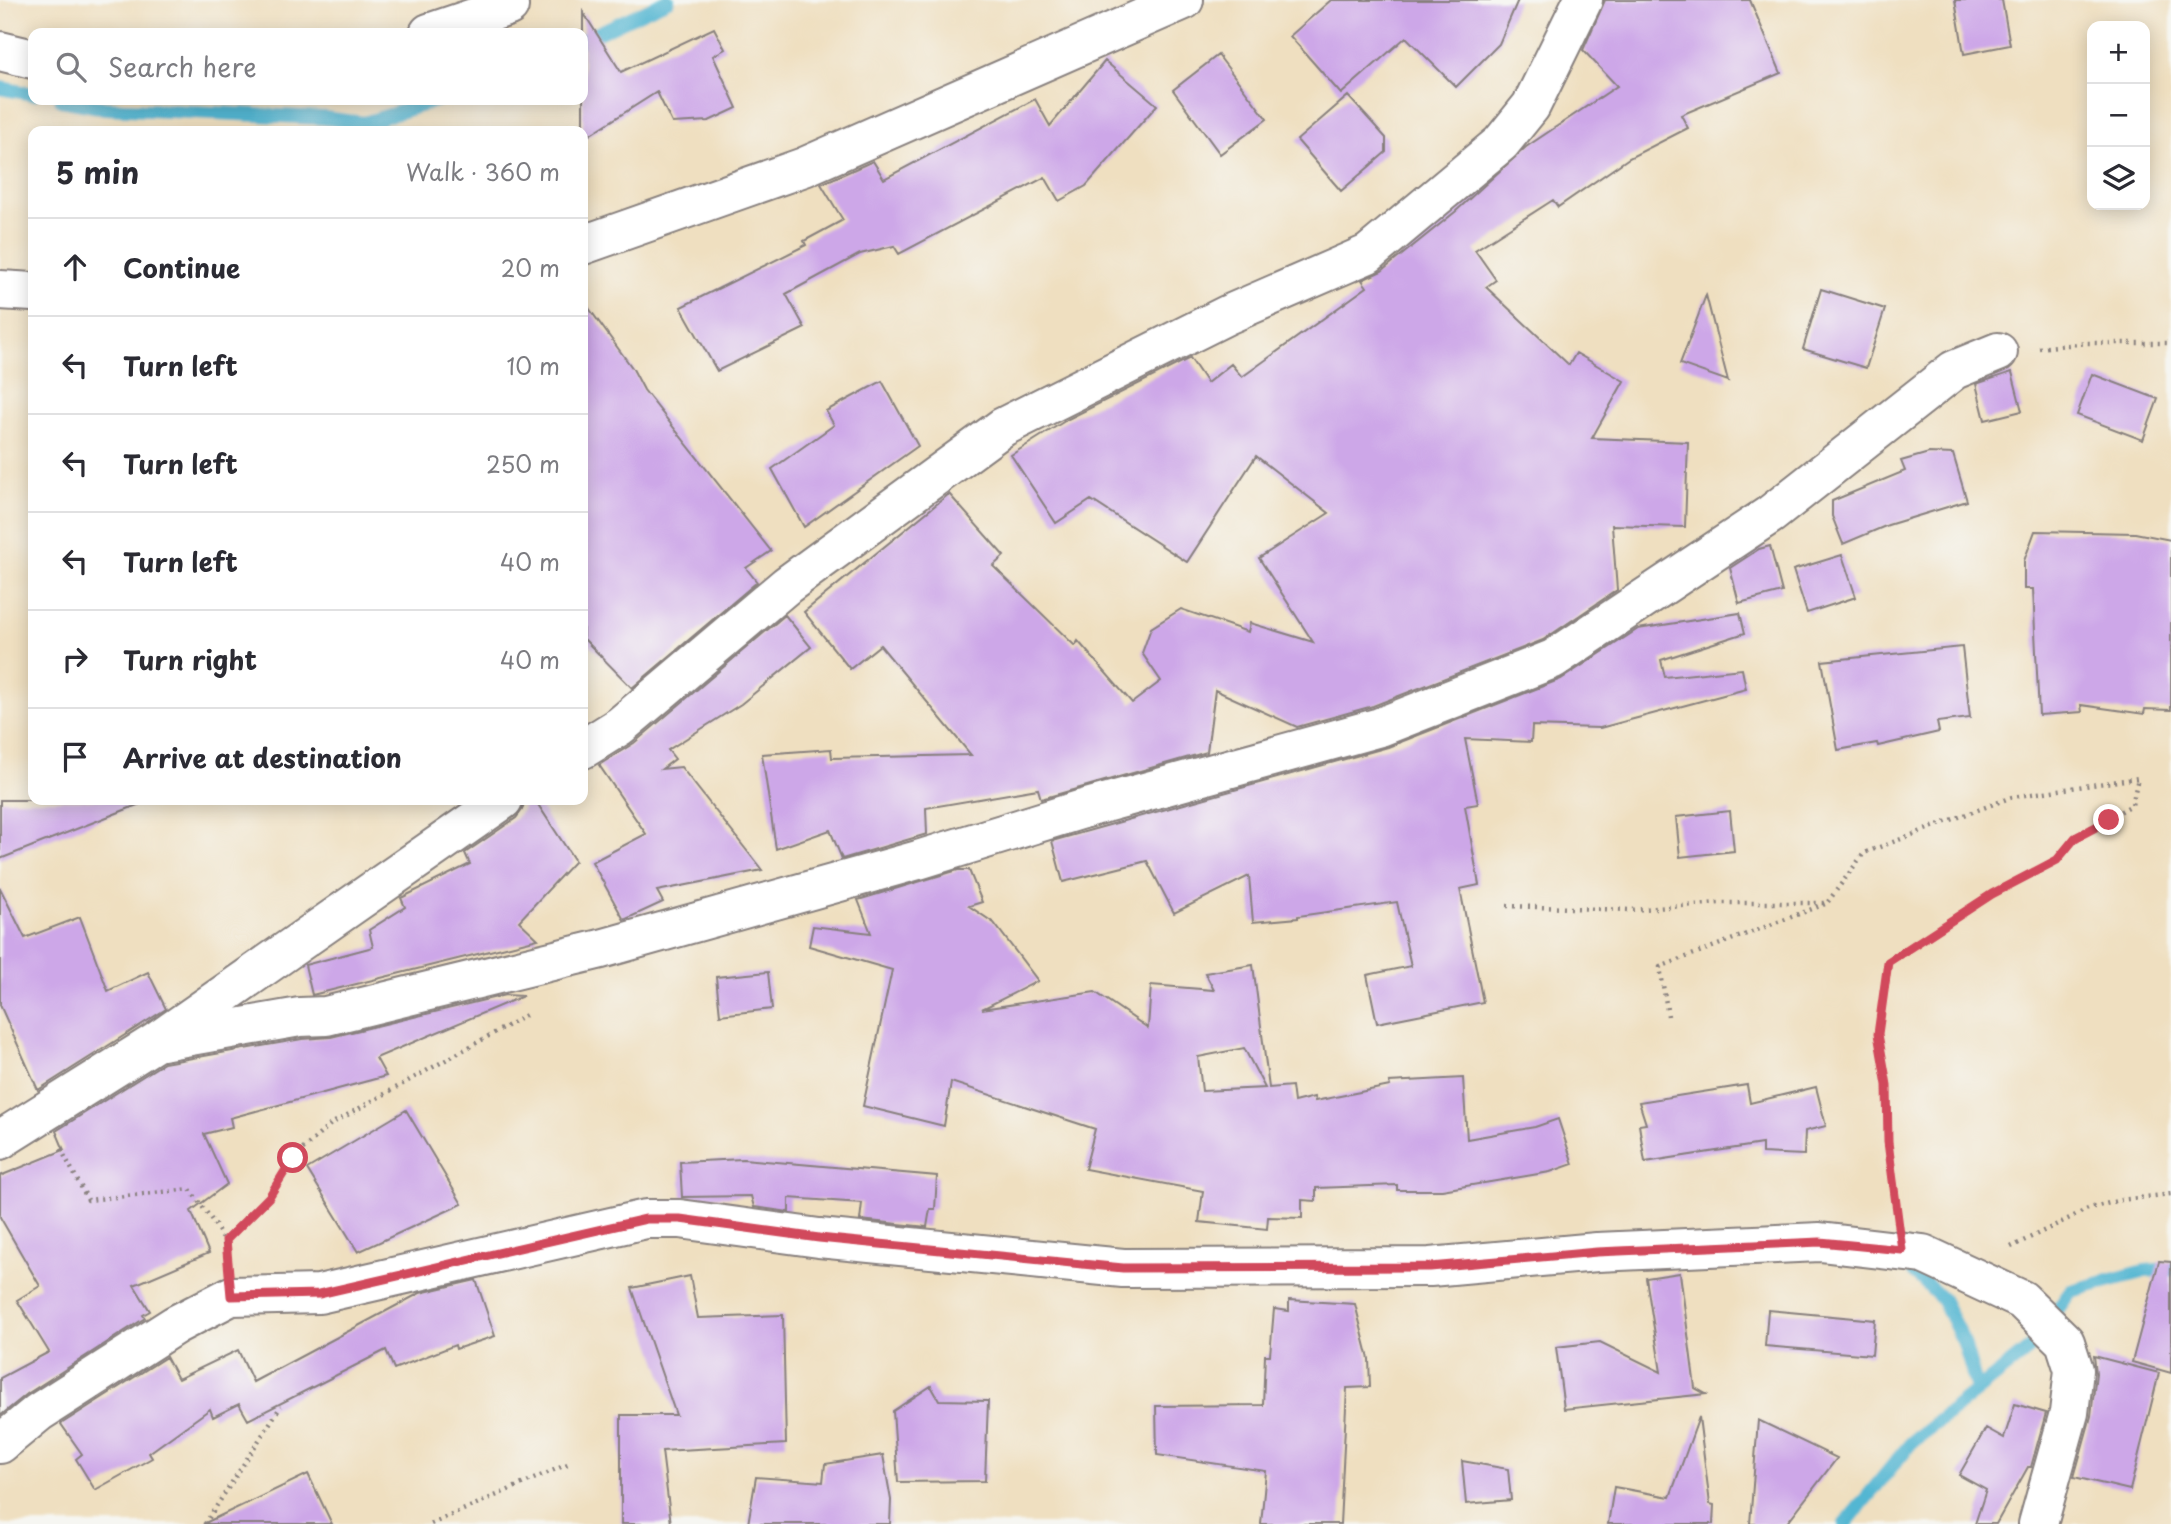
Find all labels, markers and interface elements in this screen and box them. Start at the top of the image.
map controls [2087,21,2150,210]
button: + [2087,21,2150,84]
search box [28,28,588,105]
text: Search here [108,47,257,86]
icon: search [52,48,90,86]
button: − [2087,84,2150,147]
button: layers [2087,147,2150,210]
text: 5 min [56,149,139,194]
text: Walk · 360 m [406,154,560,189]
icon: ahead [56,248,94,286]
text: Continue [123,248,240,287]
text: 20 m [501,250,560,285]
icon: left [56,346,94,384]
text: Turn left [123,346,238,385]
text: 10 m [506,348,560,383]
icon: left [56,444,94,482]
text: Turn left [123,444,238,483]
text: 250 m [486,446,560,481]
icon: left [56,542,94,580]
text: Turn left [123,542,238,581]
text: 40 m [500,544,560,579]
icon: right [56,640,94,678]
text: Turn right [123,640,257,679]
text: 40 m [500,642,560,677]
icon: arrive [56,738,94,776]
text: Arrive at destination [123,738,402,777]
route end [2093,804,2124,835]
route start [277,1142,308,1173]

